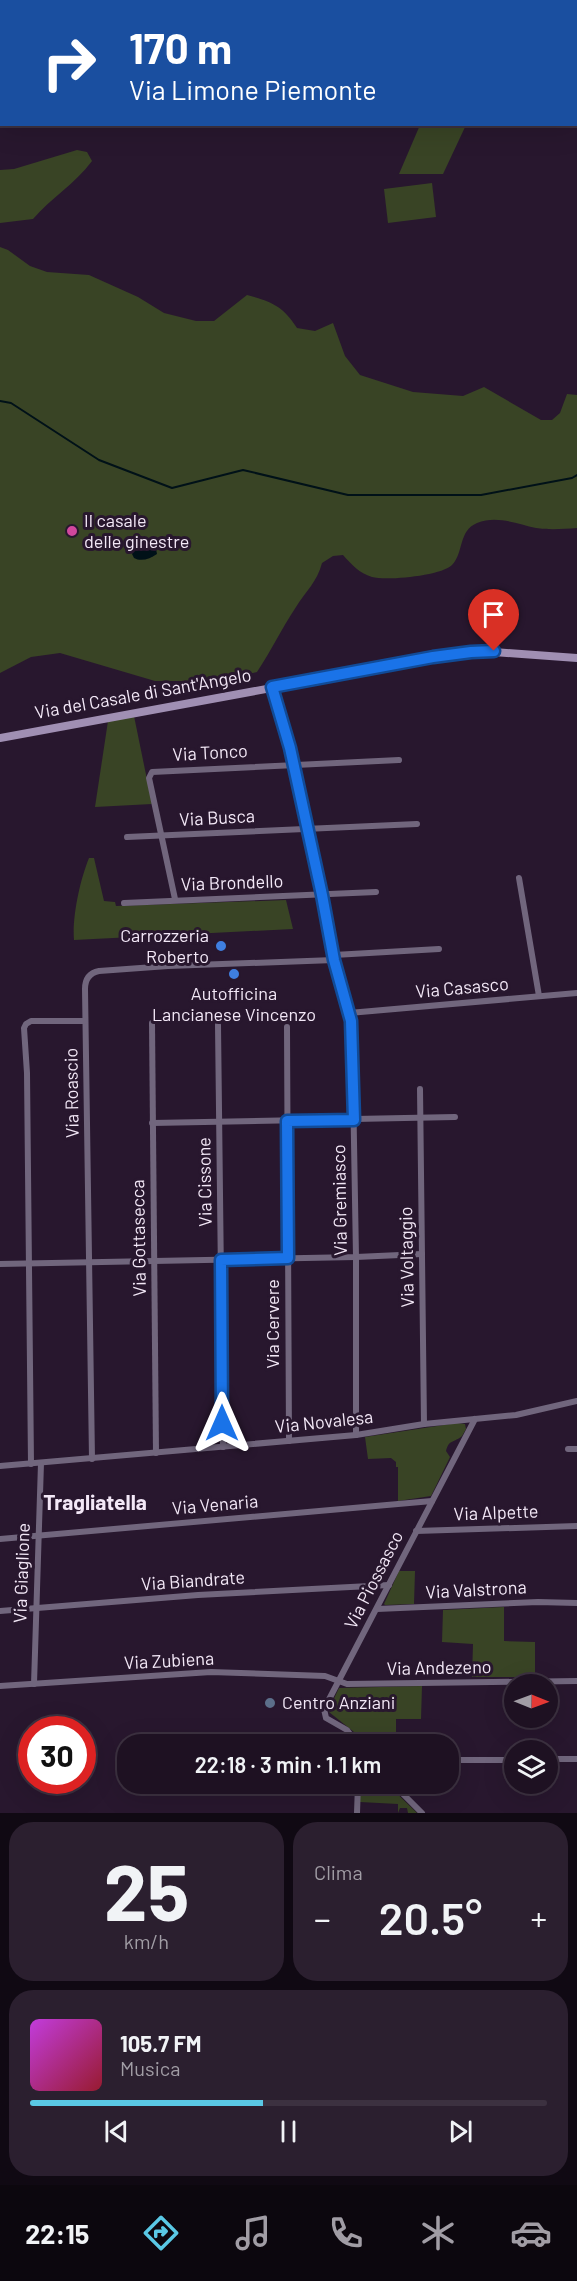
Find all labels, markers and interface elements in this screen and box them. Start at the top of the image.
text: 170 m [129,22,232,72]
icon: right [30,24,108,102]
text: Via Limone Piemonte [129,73,377,105]
place label: Il casale delle ginestre [84,509,189,552]
marker: Il casale delle ginestre [65,524,79,538]
pin [468,589,519,651]
icon: arrive [477,598,510,631]
street label: Via del Casale di Sant'Angelo [33,663,253,723]
street label: Via Tonco [172,739,248,765]
street label: Via Busca [178,804,255,830]
street label: Via Brondello [180,869,284,895]
place label: Carrozzeria Roberto [120,924,209,967]
marker: Carrozzeria Roberto [214,939,228,953]
marker: Autofficina Lancianese Vincenzo [227,967,241,981]
street label: Via Casasco [414,972,510,1002]
place label: Autofficina Lancianese Vincenzo [152,982,316,1025]
street label: Via Roascio [59,1048,83,1138]
street label: Via Cissone [192,1137,216,1227]
street label: Via Gremiasco [327,1144,351,1256]
street label: Via Gottasecca [126,1179,150,1297]
street label: Via Voltaggio [394,1206,418,1308]
street label: Via Cervere [261,1279,283,1369]
position arrow [190,1391,254,1455]
street label: Via Novalesa [274,1405,374,1437]
district label: Tragliatella [43,1489,147,1514]
street label: Via Venaria [171,1489,259,1519]
street label: Via Alpette [453,1500,539,1524]
street label: Via Giaglione [8,1523,34,1623]
street label: Via Piossasco [339,1527,407,1632]
street label: Via Biandrate [140,1565,246,1595]
street label: Via Valstrona [425,1575,527,1603]
street label: Via Zubiena [123,1647,215,1673]
street label: Via Andezeno [386,1655,492,1679]
north arrow [504,1674,558,1728]
map controls [504,1674,558,1794]
place label: Centro Anziani [282,1691,395,1713]
marker: Centro Anziani [263,1696,277,1710]
speed limit sign: 30 [18,1716,96,1794]
button: layers [504,1740,558,1794]
text: 22:18 · 3 min · 1.1 km [195,1751,381,1777]
text: 25 [104,1843,189,1937]
text: Clima [314,1860,363,1884]
text: 20.5° [379,1890,482,1944]
text: − [314,1898,331,1938]
text: + [530,1898,547,1938]
text: km/h [124,1929,169,1953]
text: 105.7 FM [120,2030,202,2056]
text: Musica [120,2056,180,2080]
icon: previous [100,2115,133,2148]
icon: pause [272,2115,305,2148]
icon: next [444,2115,477,2148]
icon: directions [140,2212,182,2254]
icon: music [232,2212,274,2254]
icon: phone [325,2212,367,2254]
icon: climate [417,2212,459,2254]
icon: car [510,2212,552,2254]
text: 22:15 [25,2217,89,2249]

